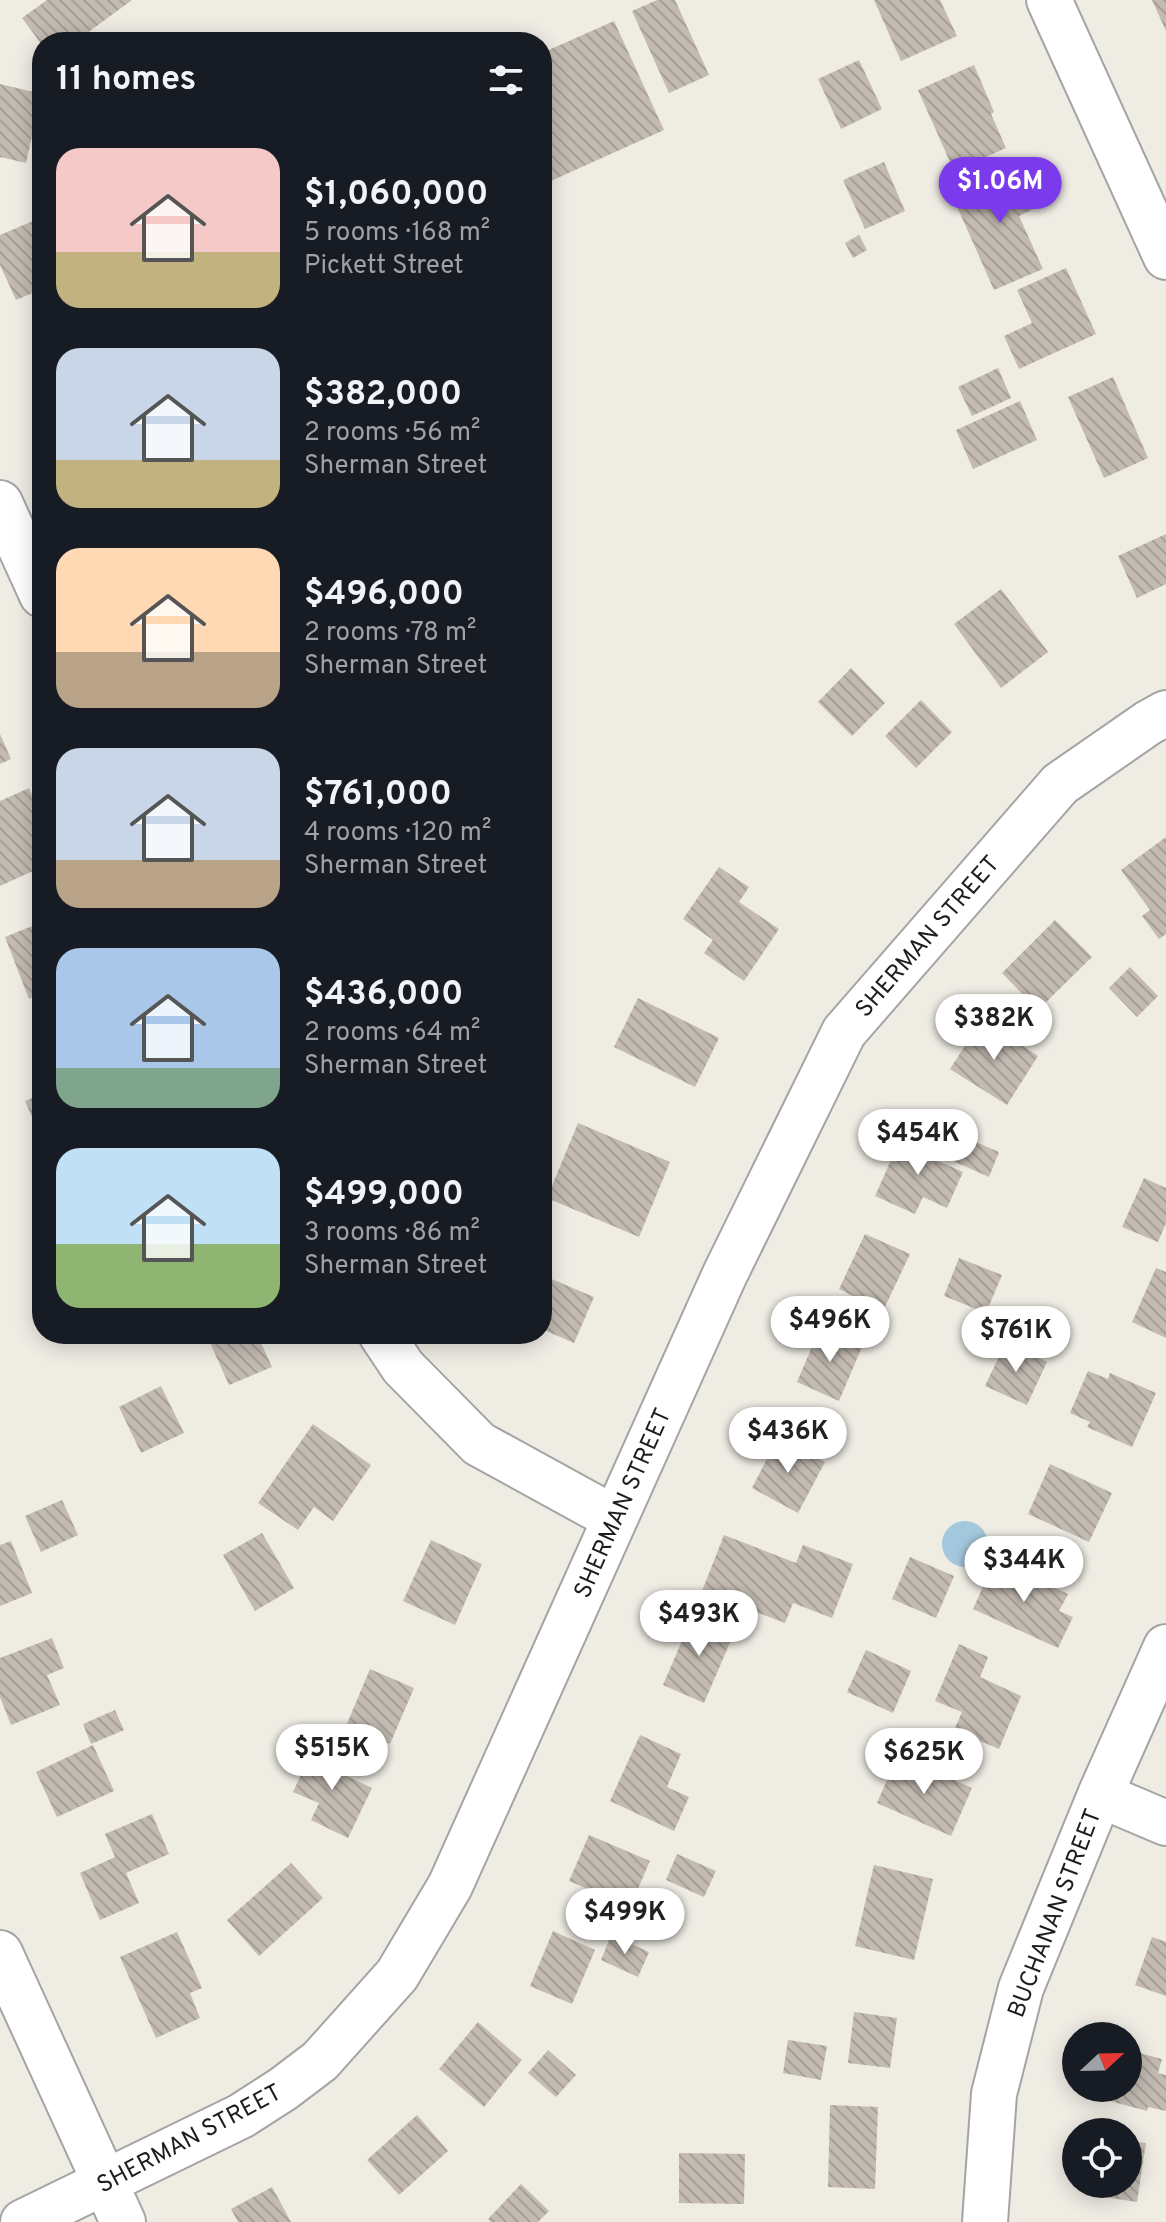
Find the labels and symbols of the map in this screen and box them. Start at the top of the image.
pin: $1.06M [935,157,1065,225]
street label: SHERMAN STREET [850,850,1007,1024]
pin: $382K [938,994,1050,1062]
pin: $454K [862,1109,974,1177]
pin: $496K [774,1296,886,1364]
pin: $761K [960,1306,1072,1374]
street label: SHERMAN STREET [568,1404,679,1603]
pin: $436K [732,1407,844,1475]
pin: $344K [968,1536,1080,1604]
pin: $493K [643,1590,755,1658]
pin: $515K [276,1724,388,1792]
pin: $625K [868,1728,980,1796]
street label: BUCHANAN STREET [1002,1805,1109,2022]
pin: $499K [569,1888,681,1956]
north arrow [1062,2022,1142,2102]
street label: SHERMAN STREET [92,2078,287,2201]

